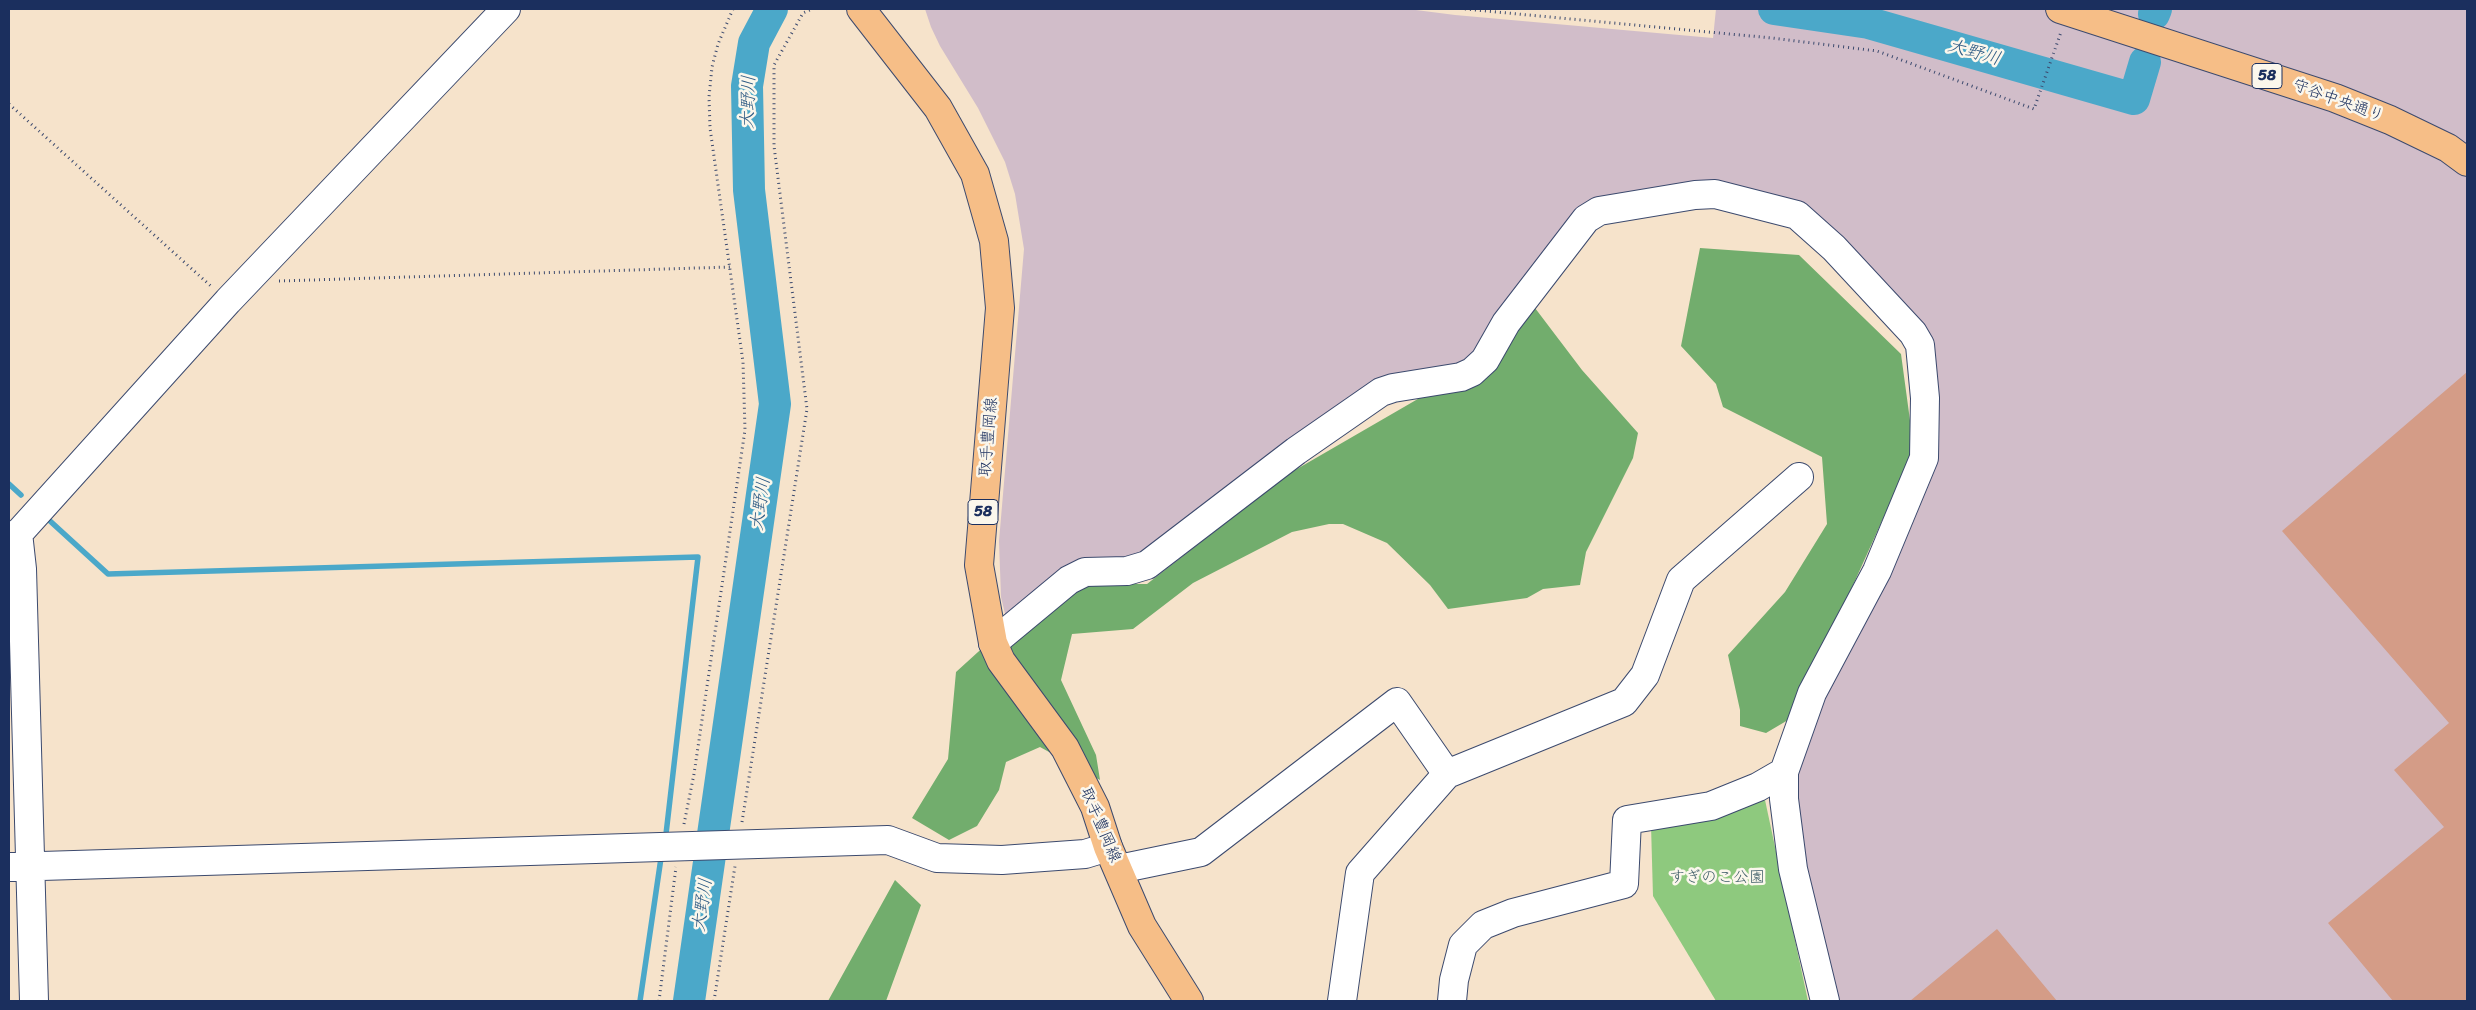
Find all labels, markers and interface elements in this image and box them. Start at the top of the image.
water label: 大野川 [1945,35,2003,71]
road number: 58 [2252,64,2282,88]
water label: 大野川 [737,75,761,129]
street label: 守谷中央通り [2290,76,2386,126]
street label: 取手豊岡線 [976,396,1002,478]
water label: 大野川 [747,476,775,532]
road number: 58 [968,500,998,524]
street label: 取手豊岡線 [1076,784,1124,866]
park label: すぎのこ公園 [1669,868,1765,888]
water label: 大野川 [689,877,717,933]

